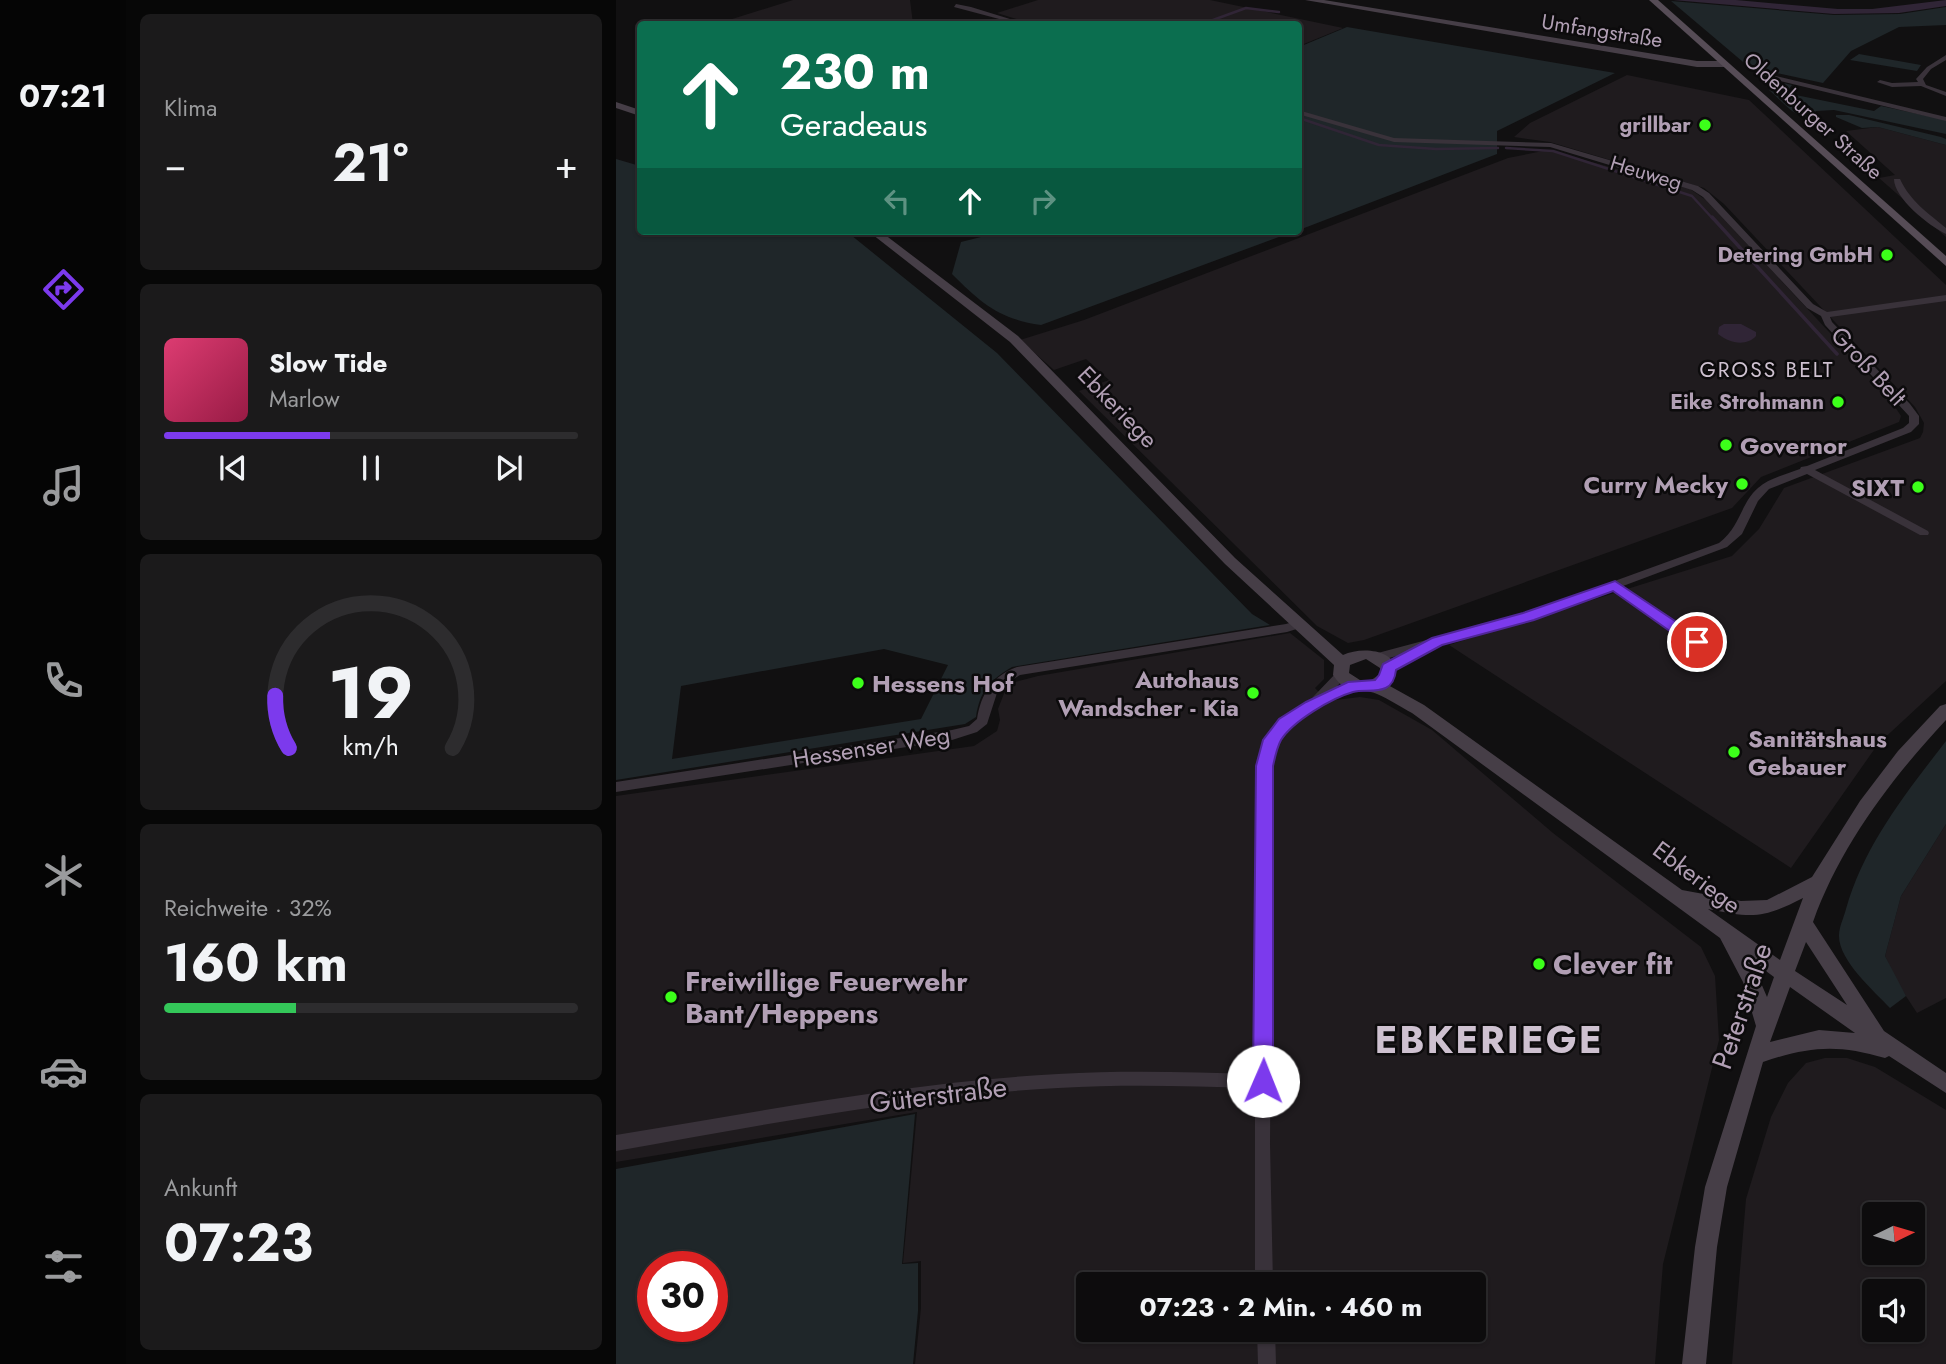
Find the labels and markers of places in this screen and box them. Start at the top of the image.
place label: grillbar [1620,110,1691,140]
marker: grillbar [1697,117,1713,133]
place label: Detering GmbH [1717,240,1873,270]
marker: Detering GmbH [1879,247,1895,263]
place label: Eike Strohmann [1670,387,1824,417]
marker: Eike Strohmann [1830,394,1846,410]
place label: Governor [1740,428,1847,463]
marker: Governor [1718,437,1734,453]
place label: Curry Mecky [1584,467,1728,502]
place label: SIXT [1851,470,1905,505]
marker: Curry Mecky [1734,476,1750,492]
marker: SIXT [1910,479,1926,495]
pin [1667,612,1727,672]
place label: Autohaus Wandscher - Kia [1058,662,1239,725]
place label: Hessens Hof [872,666,1015,701]
marker: Hessens Hof [850,675,866,691]
marker: Autohaus Wandscher - Kia [1245,685,1261,701]
place label: Sanitätshaus Gebauer [1748,721,1887,784]
marker: Sanitätshaus Gebauer [1726,744,1742,760]
place label: Clever fit [1553,944,1672,985]
marker: Clever fit [1531,956,1547,972]
place label: Freiwillige Feuerwehr Bant/Heppens [685,961,968,1034]
marker: Freiwillige Feuerwehr Bant/Heppens [663,989,679,1005]

